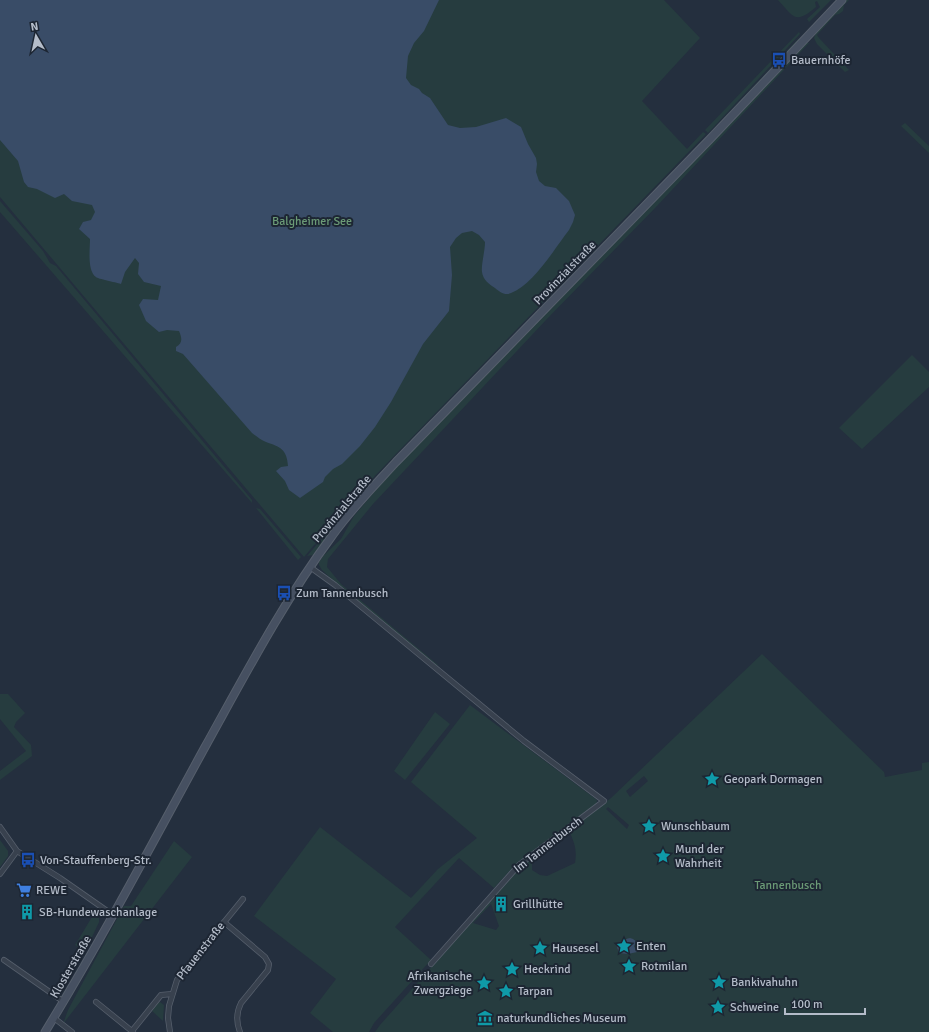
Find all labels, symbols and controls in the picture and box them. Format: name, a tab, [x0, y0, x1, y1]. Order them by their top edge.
north arrow	[16, 16, 56, 56]
text: N	[30, 20, 39, 34]
bus stop icon: Bauernhöfe	[770, 51, 788, 69]
place label: Bauernhöfe	[791, 53, 850, 68]
park label: Balgheimer See	[272, 214, 352, 229]
street label: Provinzialstraße	[531, 238, 599, 308]
street label: Provinzialstraße	[309, 472, 375, 546]
bus stop icon: Zum Tannenbusch	[275, 584, 293, 602]
place label: Zum Tannenbusch	[296, 586, 388, 601]
place icon: Geopark Dormagen	[703, 770, 721, 788]
place label: Geopark Dormagen	[724, 772, 822, 787]
street label: Im Tannenbusch	[511, 814, 585, 876]
place icon: Wunschbaum	[640, 817, 658, 835]
place label: Wunschbaum	[661, 819, 730, 834]
place label: Mund der Wahrheit	[675, 842, 724, 871]
place icon: Mund der Wahrheit	[654, 847, 672, 865]
bus stop icon: Von-Stauffenberg-Str.	[19, 851, 37, 869]
place label: Von-Stauffenberg-Str.	[40, 853, 152, 868]
park label: Tannenbusch	[754, 878, 822, 893]
supermarket icon: REWE	[15, 881, 33, 899]
place label: REWE	[36, 883, 67, 898]
building icon: Grillhütte	[492, 895, 510, 913]
place label: Grillhütte	[513, 897, 563, 912]
building icon: SB-Hundewaschanlage	[18, 903, 36, 921]
place label: SB-Hundewaschanlage	[39, 905, 157, 920]
street label: Pfauenstraße	[174, 919, 228, 983]
street label: Klosterstraße	[47, 933, 95, 1001]
place icon: Enten	[615, 937, 633, 955]
place icon: Hausesel	[531, 939, 549, 957]
place label: Enten	[636, 939, 666, 954]
place label: Hausesel	[552, 941, 599, 956]
place icon: Rotmilan	[620, 957, 638, 975]
place label: Rotmilan	[641, 959, 687, 974]
place icon: Heckrind	[503, 960, 521, 978]
place label: Heckrind	[524, 962, 571, 977]
place label: Afrikanische Zwergziege	[407, 969, 472, 998]
place icon: Bankivahuhn	[710, 973, 728, 991]
place icon: Afrikanische Zwergziege	[475, 974, 493, 992]
place label: Bankivahuhn	[731, 975, 798, 990]
place icon: Tarpan	[497, 982, 515, 1000]
place label: Tarpan	[518, 984, 553, 999]
scale bar	[785, 990, 865, 1016]
text: 100 m	[791, 997, 823, 1012]
place icon: Schweine	[709, 998, 727, 1016]
place label: Schweine	[730, 1000, 779, 1015]
museum icon: naturkundliches Museum	[476, 1009, 494, 1027]
place label: naturkundliches Museum	[497, 1011, 626, 1026]

